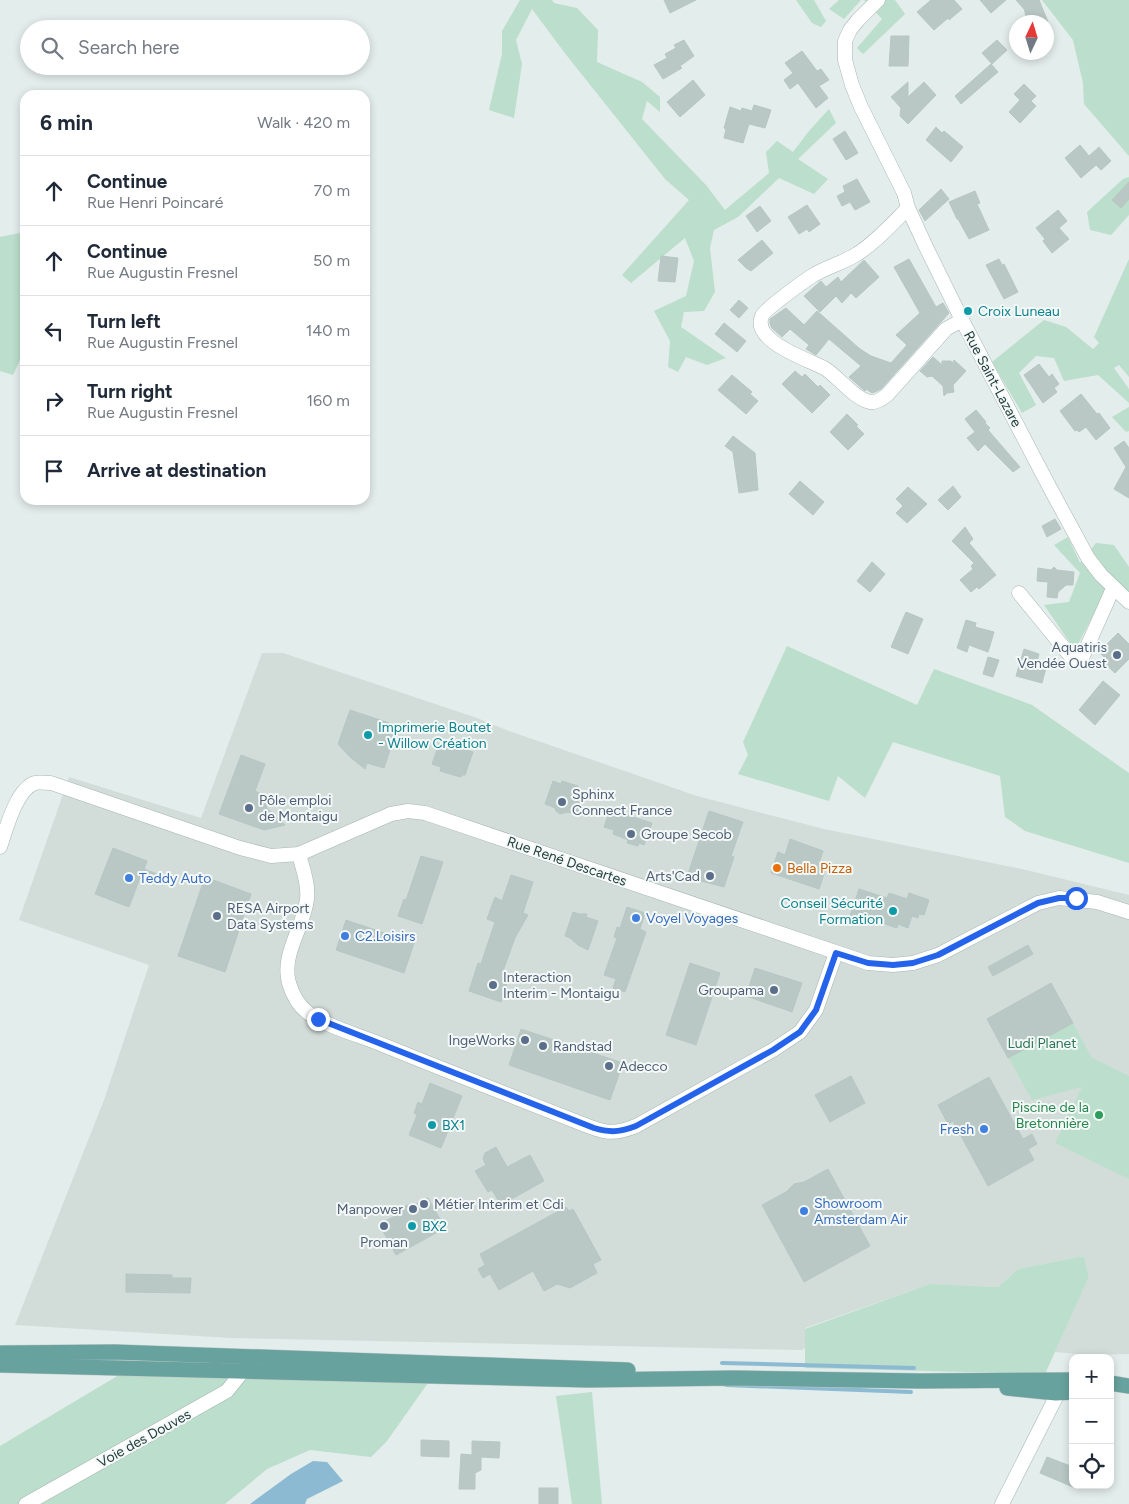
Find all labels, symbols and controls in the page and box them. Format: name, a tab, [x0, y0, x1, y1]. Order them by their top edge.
north arrow	[1009, 15, 1054, 60]
search box	[20, 20, 370, 75]
icon: search	[38, 34, 66, 62]
text: Search here	[78, 36, 180, 59]
text: 6 min	[40, 110, 93, 135]
text: Walk · 420 m	[257, 113, 350, 132]
text: Continue	[87, 170, 167, 193]
icon: ahead	[40, 177, 68, 205]
text: 70 m	[314, 181, 350, 200]
text: Rue Henri Poincaré	[87, 193, 223, 212]
text: Continue	[87, 240, 167, 263]
icon: ahead	[40, 247, 68, 275]
text: 50 m	[313, 251, 350, 270]
text: Rue Augustin Fresnel	[87, 263, 238, 282]
place label: Croix Luneau	[978, 303, 1060, 320]
marker: Croix Luneau	[962, 305, 974, 317]
text: Turn left	[87, 310, 161, 333]
icon: left	[40, 317, 68, 345]
text: 140 m	[306, 321, 350, 340]
street label: Rue Saint-Lazare	[960, 328, 1025, 431]
text: Rue Augustin Fresnel	[87, 333, 238, 352]
text: Turn right	[87, 380, 173, 403]
icon: right	[40, 387, 68, 415]
text: 160 m	[307, 391, 350, 410]
text: Rue Augustin Fresnel	[87, 403, 238, 422]
icon: arrive	[40, 457, 68, 485]
text: Arrive at destination	[87, 459, 266, 482]
place label: Aquatiris Vendée Ouest	[1017, 639, 1107, 672]
marker: Aquatiris Vendée Ouest	[1111, 649, 1123, 661]
place label: Imprimerie Boutet - Willow Création	[378, 719, 491, 752]
marker: Imprimerie Boutet - Willow Création	[362, 729, 374, 741]
place label: Sphinx Connect France	[572, 786, 673, 819]
place label: Pôle emploi de Montaigu	[259, 792, 338, 825]
marker: Sphinx Connect France	[556, 796, 568, 808]
marker: Pôle emploi de Montaigu	[243, 802, 255, 814]
place label: Groupe Secob	[641, 826, 732, 843]
marker: Groupe Secob	[625, 828, 637, 840]
street label: Rue René Descartes	[505, 833, 629, 890]
place label: Bella Pizza	[787, 860, 852, 877]
marker: Bella Pizza	[771, 862, 783, 874]
place label: Arts'Cad	[646, 868, 700, 885]
place label: Teddy Auto	[139, 870, 211, 887]
marker: Arts'Cad	[704, 870, 716, 882]
marker: Teddy Auto	[123, 872, 135, 884]
route start	[1065, 887, 1088, 910]
place label: Conseil Sécurité Formation	[780, 895, 883, 928]
place label: RESA Airport Data Systems	[227, 900, 313, 933]
marker: Conseil Sécurité Formation	[887, 905, 899, 917]
marker: RESA Airport Data Systems	[211, 910, 223, 922]
place label: Voyel Voyages	[646, 910, 738, 927]
marker: Voyel Voyages	[630, 912, 642, 924]
place label: C2.Loisirs	[355, 928, 416, 945]
marker: C2.Loisirs	[339, 930, 351, 942]
place label: Interaction Interim - Montaigu	[503, 969, 620, 1002]
marker: Interaction Interim - Montaigu	[487, 979, 499, 991]
place label: Groupama	[698, 982, 764, 999]
marker: Groupama	[768, 984, 780, 996]
route end	[307, 1008, 330, 1031]
place label: IngeWorks	[448, 1032, 515, 1049]
marker: IngeWorks	[519, 1034, 531, 1046]
park label: Ludi Planet	[1007, 1035, 1077, 1052]
place label: Randstad	[553, 1038, 612, 1055]
marker: Randstad	[537, 1040, 549, 1052]
place label: Adecco	[619, 1058, 668, 1075]
marker: Adecco	[603, 1060, 615, 1072]
place label: Piscine de la Bretonnière	[1012, 1099, 1089, 1132]
marker: Piscine de la Bretonnière	[1093, 1109, 1105, 1121]
place label: BX1	[442, 1117, 465, 1134]
marker: BX1	[426, 1119, 438, 1131]
place label: Fresh	[940, 1121, 974, 1138]
marker: Fresh	[978, 1123, 990, 1135]
place label: Showroom Amsterdam Air	[814, 1195, 908, 1228]
place label: Métier Interim et Cdi	[434, 1196, 564, 1213]
marker: Métier Interim et Cdi	[418, 1198, 430, 1210]
place label: Manpower	[337, 1201, 403, 1218]
marker: Manpower	[407, 1203, 419, 1215]
marker: Showroom Amsterdam Air	[798, 1205, 810, 1217]
place label: BX2	[422, 1218, 447, 1235]
marker: Proman	[378, 1220, 390, 1232]
marker: BX2	[406, 1220, 418, 1232]
place label: Proman	[360, 1234, 408, 1251]
map controls	[1069, 1354, 1114, 1489]
button: +	[1069, 1354, 1114, 1399]
button: −	[1069, 1399, 1114, 1444]
street label: Voie des Douves	[95, 1406, 194, 1471]
button: locate	[1069, 1444, 1114, 1489]

